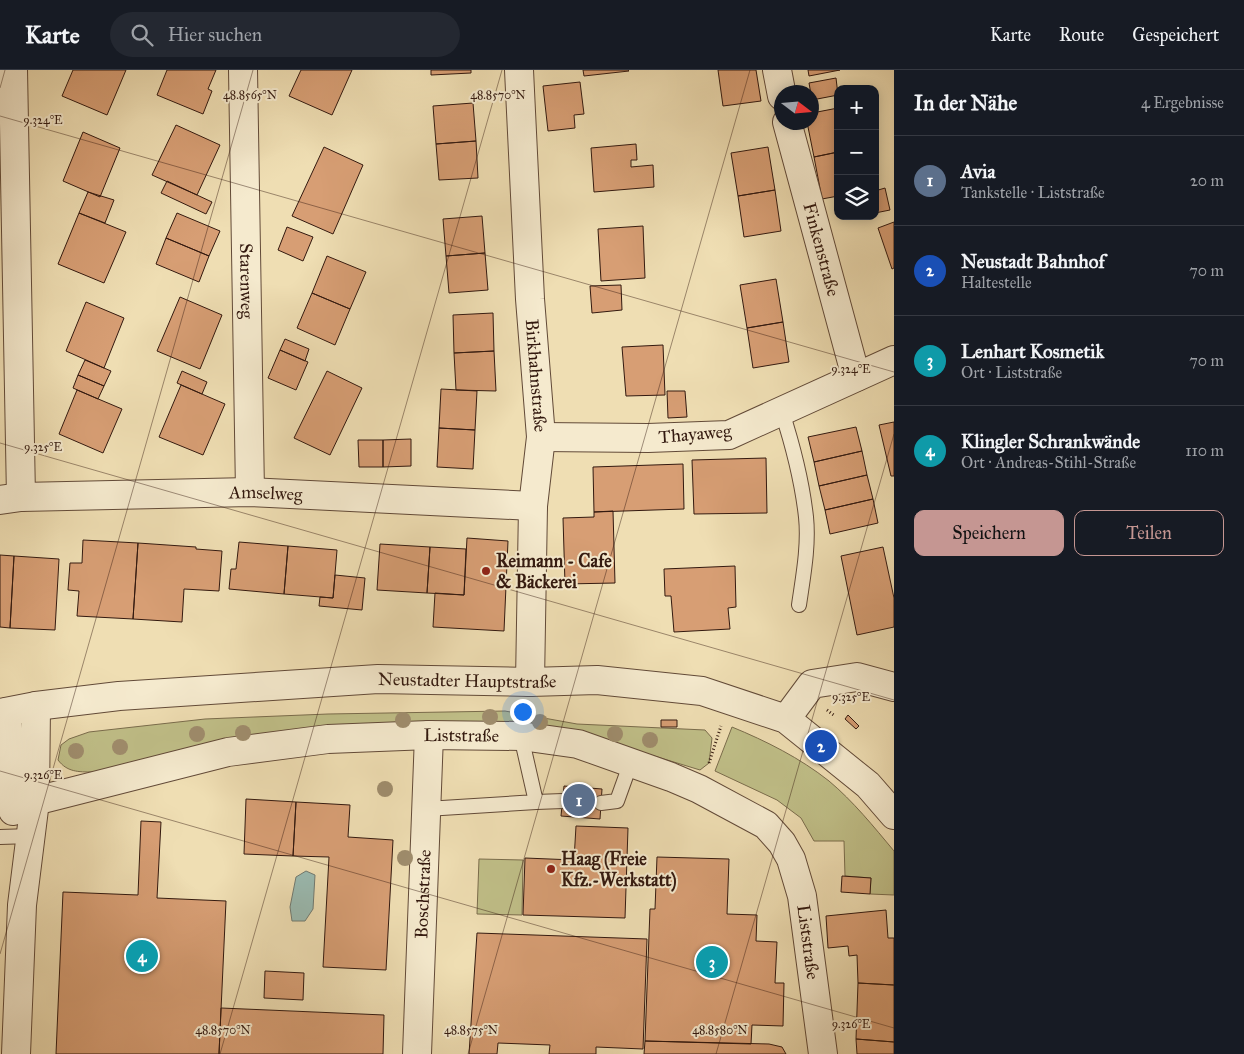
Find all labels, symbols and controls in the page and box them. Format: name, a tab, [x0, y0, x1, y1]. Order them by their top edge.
search box	[110, 12, 460, 57]
text: Karte	[25, 20, 80, 50]
icon: search	[128, 21, 156, 49]
text: Hier suchen	[168, 23, 262, 46]
text: Karte	[990, 24, 1031, 46]
text: Route	[1059, 24, 1104, 46]
text: Gespeichert	[1132, 24, 1219, 46]
north arrow	[774, 85, 819, 130]
map controls	[834, 85, 879, 220]
button: +	[834, 85, 879, 130]
text: 48.8565°N	[223, 88, 277, 102]
text: 48.8570°N	[470, 88, 526, 102]
text: In der Nähe	[914, 90, 1017, 116]
text: 4 Ergebnisse	[1141, 93, 1224, 112]
text: 9.324°E	[23, 113, 63, 127]
button: −	[834, 130, 879, 175]
text: Avia	[961, 160, 995, 183]
text: 1	[927, 171, 933, 190]
text: 20 m	[1190, 171, 1224, 190]
button: layers	[834, 175, 879, 220]
text: Tankstelle · Liststraße	[961, 183, 1105, 202]
street label: Finkenstraße	[798, 200, 845, 299]
street label: Starenweg	[235, 243, 258, 320]
text: Neustadt Bahnhof	[961, 250, 1105, 273]
text: 2	[926, 261, 934, 280]
text: 70 m	[1189, 261, 1224, 280]
text: Haltestelle	[961, 273, 1032, 292]
street label: Birkhahnstraße	[521, 318, 552, 433]
text: Lenhart Kosmetik	[961, 340, 1104, 363]
text: 3	[927, 351, 933, 370]
text: 70 m	[1189, 351, 1224, 370]
text: 9.324°E	[831, 362, 871, 376]
text: Ort · Liststraße	[961, 363, 1062, 382]
street label: Thayaweg	[658, 420, 733, 449]
text: Klingler Schrankwände	[961, 430, 1140, 453]
text: 9.325°E	[24, 440, 62, 454]
text: 4	[926, 441, 934, 460]
text: 110 m	[1185, 441, 1224, 460]
text: Ort · Andreas-Stihl-Straße	[961, 453, 1136, 472]
street label: Amselweg	[228, 481, 304, 507]
button: Speichern	[914, 510, 1064, 556]
button: Teilen	[1074, 510, 1224, 556]
place label: Reimann - Cafe & Bäckerei	[496, 550, 612, 593]
marker: Reimann - Cafe & Bäckerei	[480, 565, 492, 577]
street label: Neustadter Hauptstraße	[378, 668, 557, 693]
text: 9.325°E	[832, 690, 870, 704]
your location	[510, 699, 536, 725]
street label: Liststraße	[424, 724, 499, 747]
pin: 2	[805, 727, 837, 765]
text: 9.326°E	[24, 768, 63, 782]
pin: 1	[563, 781, 595, 819]
place label: Haag (Freie Kfz.-Werkstatt)	[561, 848, 677, 892]
street label: Boschstraße	[410, 849, 436, 939]
marker: Haag (Freie Kfz.-Werkstatt)	[545, 863, 557, 875]
street label: Liststraße	[792, 903, 824, 981]
pin: 4	[126, 937, 158, 975]
pin: 3	[696, 943, 728, 981]
text: 9.326°E	[832, 1017, 871, 1031]
text: 48.8570°N	[195, 1023, 251, 1037]
text: 48.8575°N	[444, 1023, 498, 1037]
text: 48.8580°N	[692, 1023, 748, 1037]

